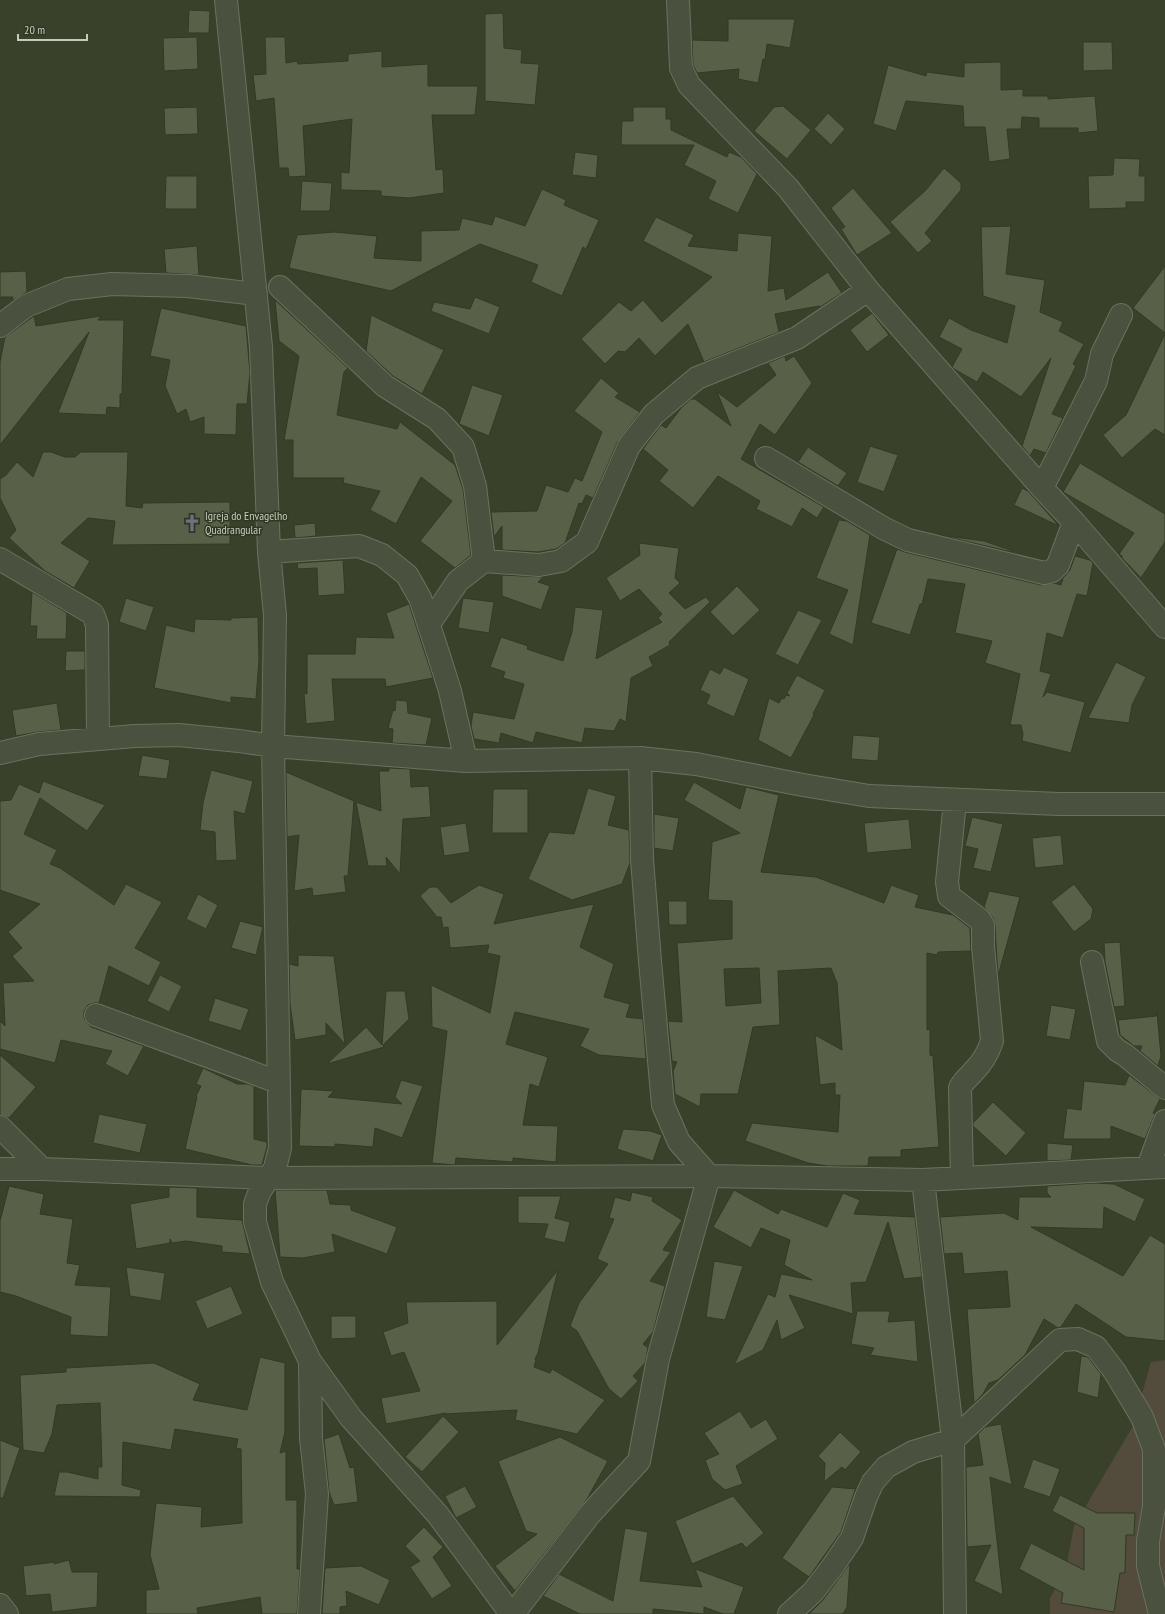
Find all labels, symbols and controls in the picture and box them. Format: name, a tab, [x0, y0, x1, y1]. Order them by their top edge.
scale bar	[18, 16, 87, 42]
text: 20 m	[24, 22, 45, 37]
place label: Igreja do Envagelho Quadrangular	[205, 508, 287, 537]
church icon: Igreja do Envagelho Quadrangular	[182, 513, 202, 533]

